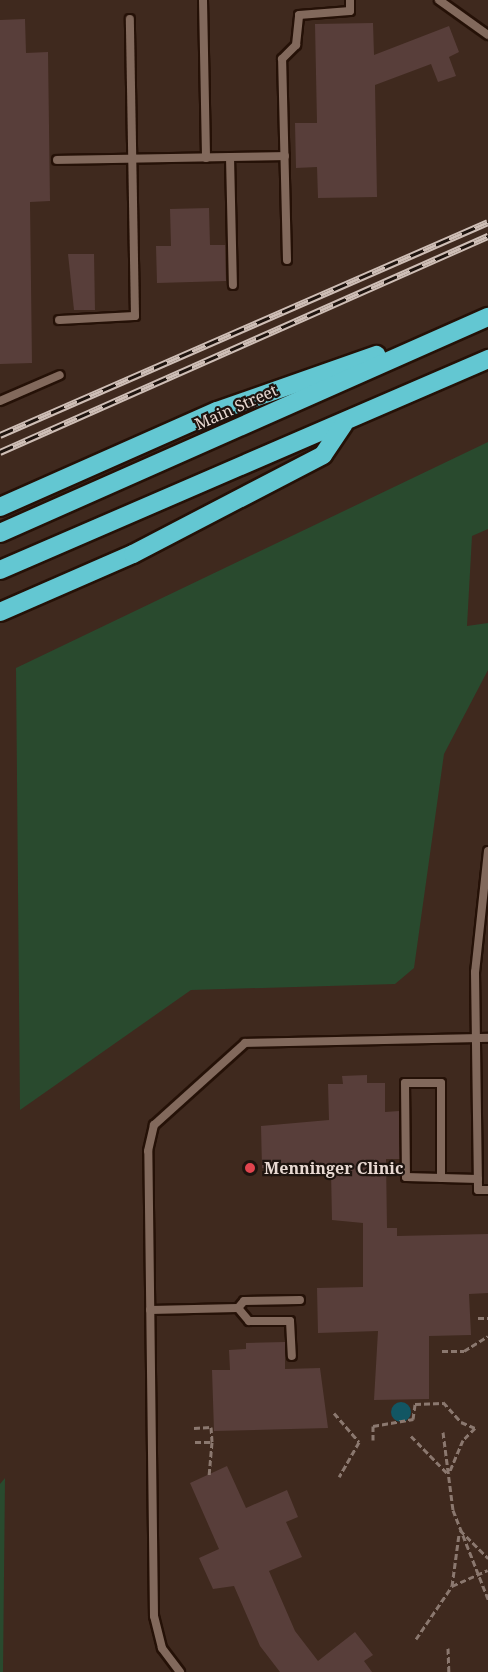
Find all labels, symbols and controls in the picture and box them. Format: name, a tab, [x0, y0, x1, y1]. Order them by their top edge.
street label: Main Street	[192, 380, 280, 434]
place label: Menninger Clinic	[264, 1158, 403, 1178]
marker: Menninger Clinic	[241, 1159, 259, 1177]

